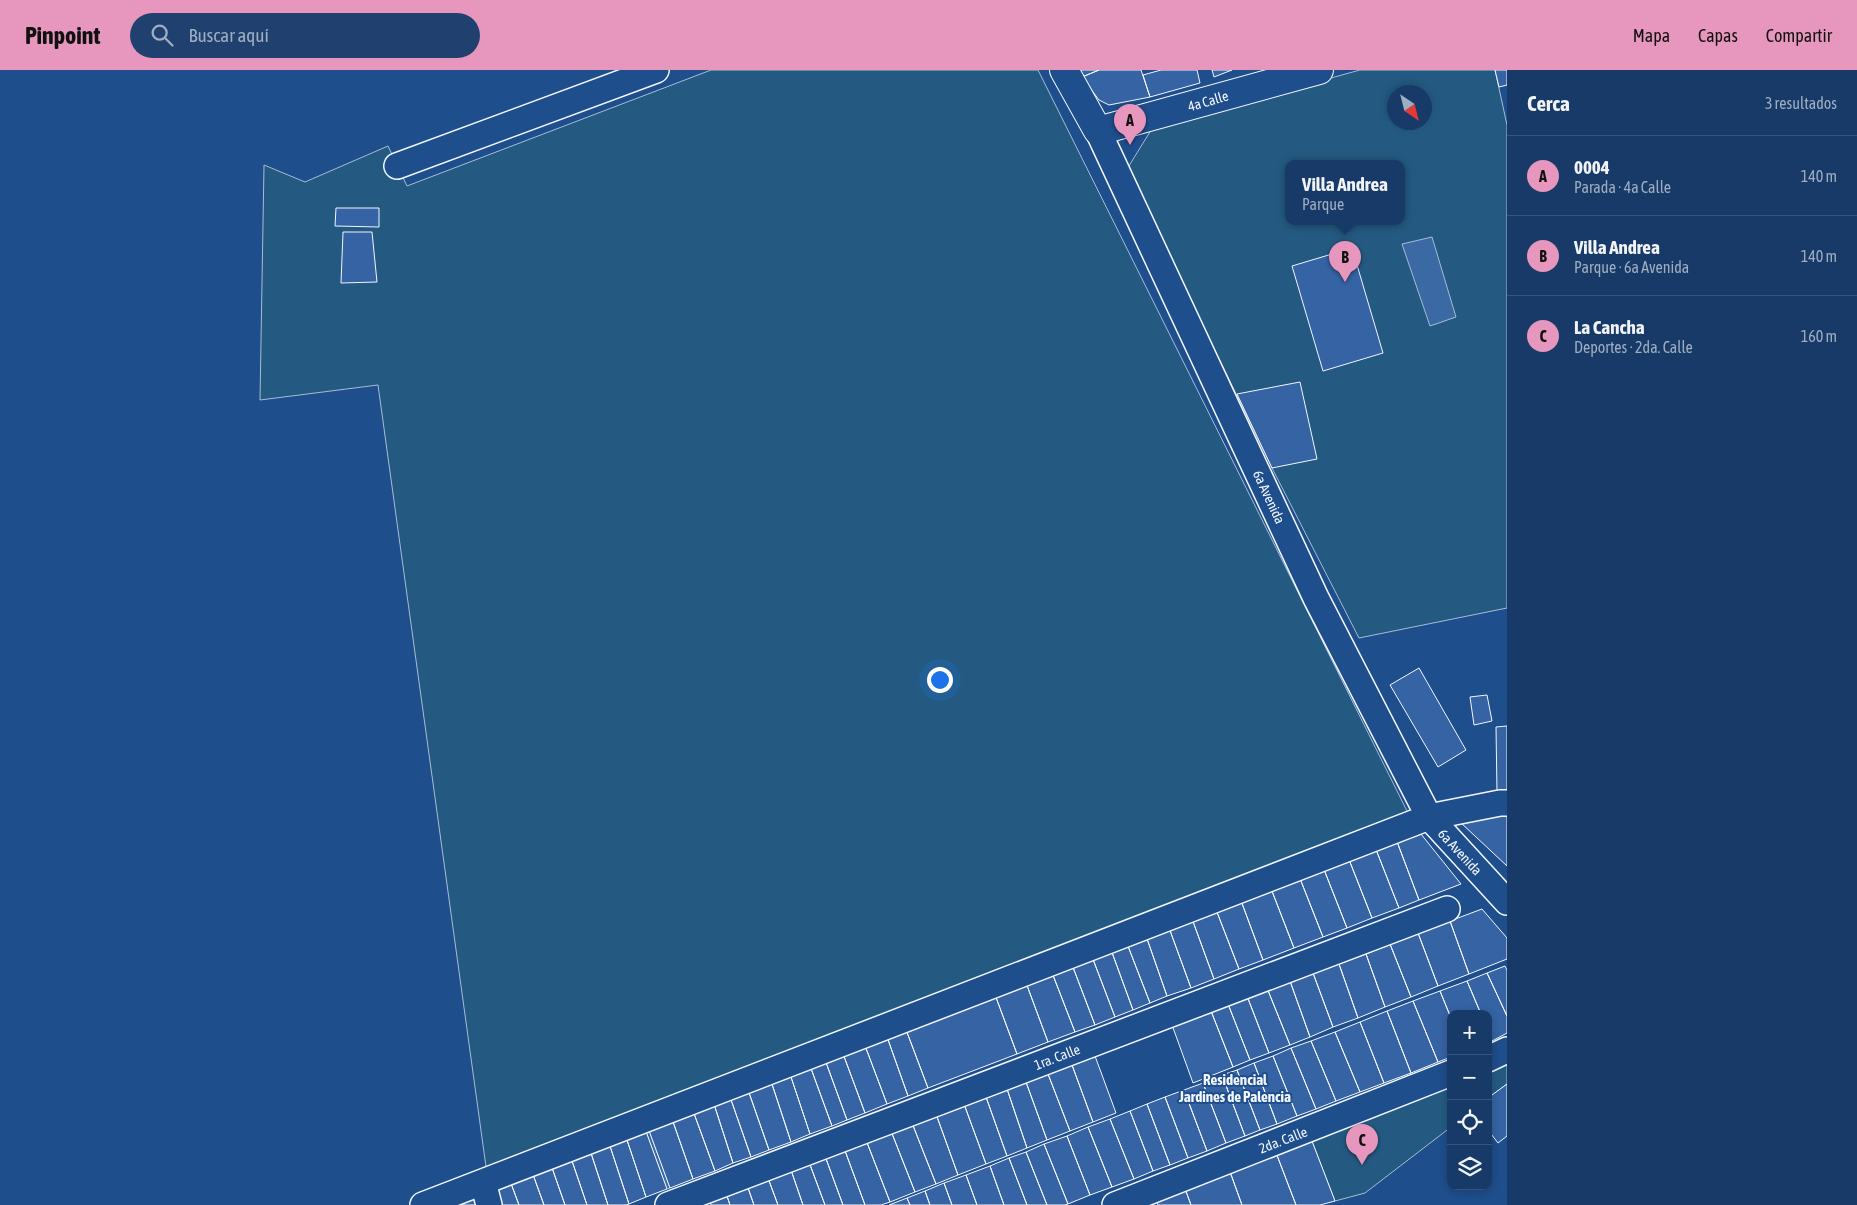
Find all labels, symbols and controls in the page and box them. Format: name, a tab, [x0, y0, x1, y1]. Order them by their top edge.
search box	[130, 13, 480, 58]
icon: search	[148, 21, 176, 49]
text: Pinpoint	[25, 22, 100, 49]
text: Buscar aquí	[188, 24, 269, 46]
text: Mapa	[1633, 25, 1670, 46]
text: Capas	[1698, 25, 1738, 46]
text: Compartir	[1766, 25, 1832, 46]
north arrow	[1387, 85, 1432, 130]
street label: 4a Calle	[1186, 88, 1230, 114]
text: Cerca	[1527, 91, 1570, 115]
text: 3 resultados	[1765, 94, 1837, 112]
pin: A	[1114, 104, 1146, 145]
text: 0004	[1574, 156, 1610, 178]
popup	[1285, 160, 1405, 225]
text: A	[1539, 167, 1547, 185]
text: 140 m	[1801, 167, 1837, 185]
text: Villa Andrea	[1302, 173, 1388, 195]
text: Parada · 4a Calle	[1574, 178, 1671, 196]
text: Parque	[1302, 195, 1344, 213]
text: Villa Andrea	[1574, 236, 1660, 258]
pin: B	[1329, 241, 1361, 282]
text: B	[1539, 247, 1547, 265]
text: 140 m	[1801, 247, 1837, 265]
text: Parque · 6a Avenida	[1574, 258, 1689, 276]
text: La Cancha	[1574, 316, 1644, 338]
text: C	[1539, 327, 1547, 345]
text: 160 m	[1801, 327, 1837, 345]
text: Deportes · 2da. Calle	[1574, 338, 1693, 356]
street label: 6a Avenida	[1250, 468, 1288, 526]
your location	[927, 667, 953, 693]
street label: 6a Avenida	[1435, 826, 1485, 878]
map controls	[1447, 1010, 1492, 1190]
button: +	[1447, 1010, 1492, 1055]
street label: 1ra. Calle	[1032, 1041, 1082, 1073]
button: −	[1447, 1055, 1492, 1100]
district label: Residencial Jardines de Palencia	[1178, 1071, 1291, 1105]
button: locate	[1447, 1100, 1492, 1145]
street label: 2da. Calle	[1257, 1123, 1309, 1157]
pin: C	[1346, 1124, 1378, 1165]
button: layers	[1447, 1145, 1492, 1190]

